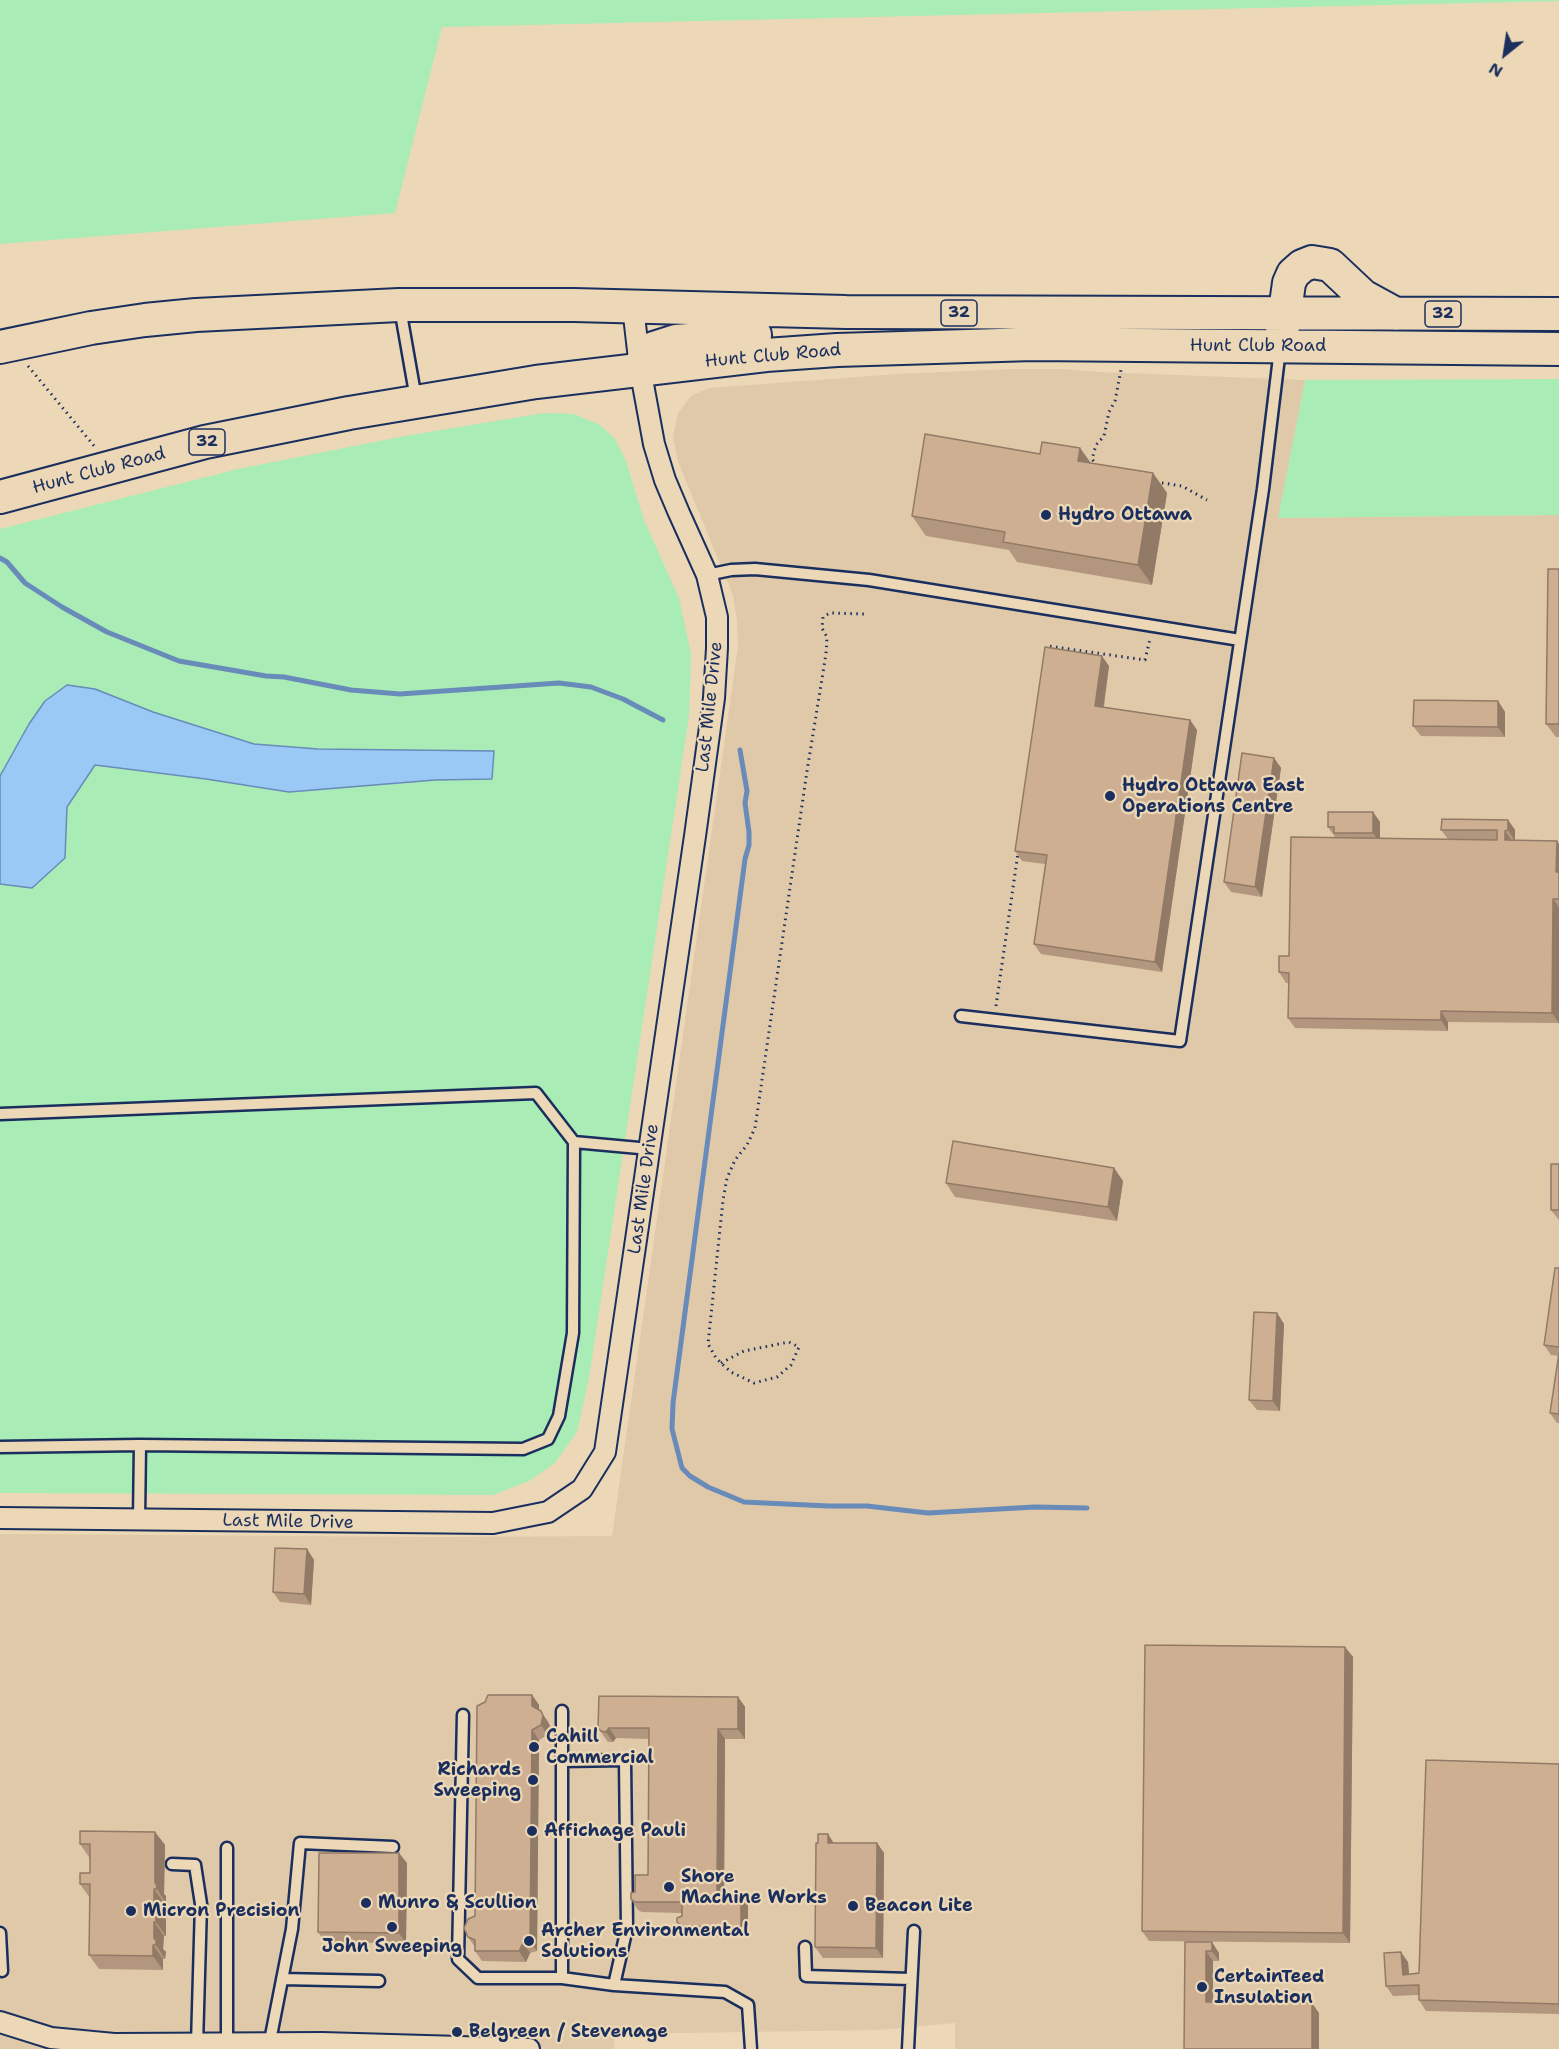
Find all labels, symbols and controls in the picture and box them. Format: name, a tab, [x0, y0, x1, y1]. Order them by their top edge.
north arrow	[1475, 24, 1535, 84]
text: N	[1485, 58, 1506, 82]
road number: 32	[941, 300, 977, 326]
road number: 32	[1425, 301, 1461, 327]
street label: Hunt Club Road	[1190, 335, 1326, 357]
street label: Hunt Club Road	[704, 339, 842, 373]
road number: 32	[189, 429, 225, 455]
street label: Hunt Club Road	[30, 443, 168, 499]
place label: Hydro Ottawa	[1058, 504, 1192, 526]
marker: Hydro Ottawa	[1039, 508, 1053, 522]
street label: Last Mile Drive	[692, 641, 728, 773]
place label: Hydro Ottawa East Operations Centre	[1122, 775, 1304, 818]
marker: Hydro Ottawa East Operations Centre	[1103, 789, 1117, 803]
street label: Last Mile Drive	[624, 1122, 664, 1256]
street label: Last Mile Drive	[222, 1510, 354, 1534]
place label: Cahill Commercial	[546, 1726, 654, 1768]
marker: Cahill Commercial	[527, 1740, 541, 1754]
place label: Richards Sweeping	[434, 1759, 521, 1802]
marker: Richards Sweeping	[526, 1773, 540, 1787]
place label: Affichage Pauli	[544, 1820, 686, 1842]
marker: Affichage Pauli	[525, 1824, 539, 1838]
place label: Shore Machine Works	[681, 1866, 827, 1908]
marker: Shore Machine Works	[662, 1880, 676, 1894]
place label: Munro & Scullion	[378, 1892, 537, 1914]
place label: Beacon Lite	[865, 1895, 973, 1917]
marker: Munro & Scullion	[359, 1896, 373, 1910]
marker: Beacon Lite	[846, 1899, 860, 1913]
place label: Micron Precision	[143, 1900, 300, 1922]
marker: Micron Precision	[124, 1904, 138, 1918]
marker: John Sweeping	[385, 1920, 399, 1934]
place label: Archer Environmental Solutions	[541, 1920, 749, 1962]
marker: Archer Environmental Solutions	[522, 1934, 536, 1948]
place label: John Sweeping	[322, 1936, 462, 1958]
place label: CertainTeed Insulation	[1214, 1966, 1324, 2008]
marker: CertainTeed Insulation	[1195, 1980, 1209, 1994]
place label: Belgreen / Stevenage	[469, 2021, 668, 2043]
marker: Belgreen / Stevenage	[450, 2025, 464, 2039]

